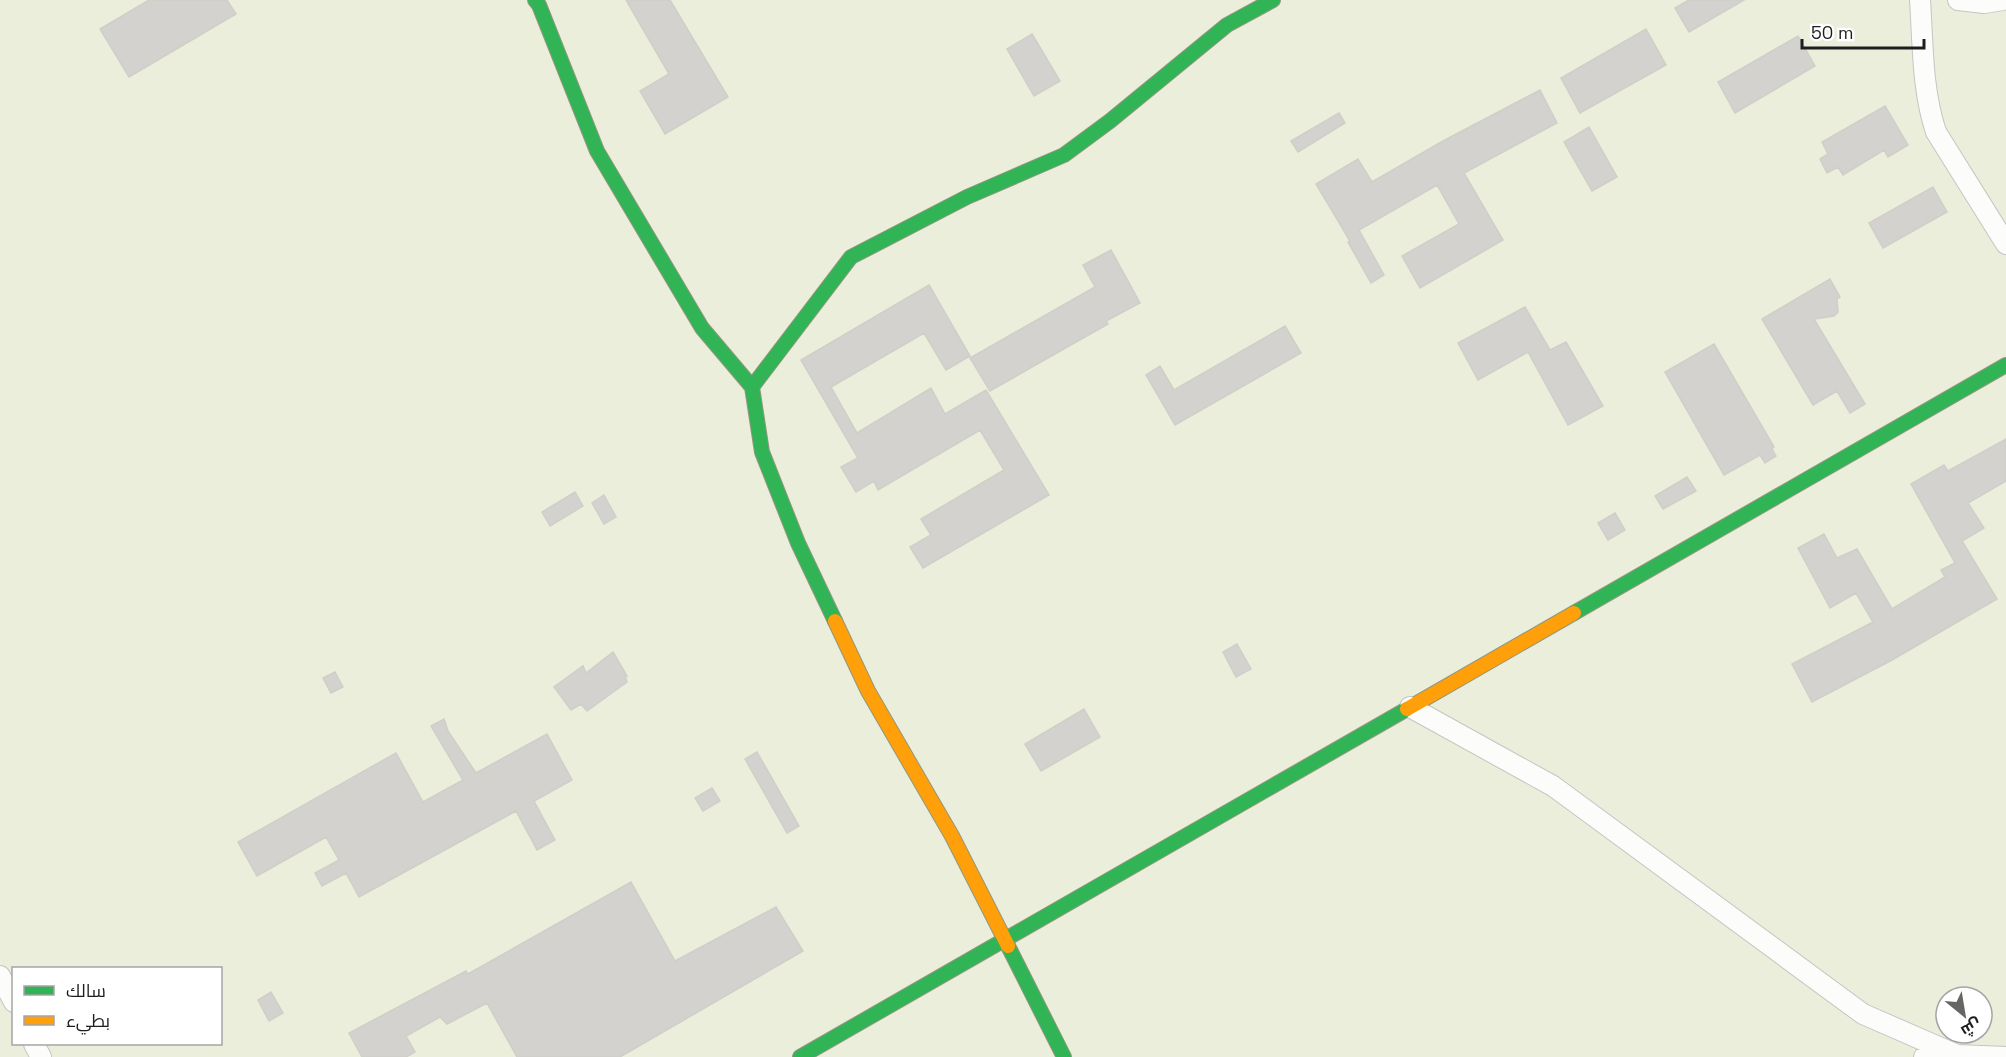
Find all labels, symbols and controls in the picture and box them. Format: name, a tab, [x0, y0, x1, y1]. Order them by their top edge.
scale bar	[1802, 12, 1924, 50]
text: 50 m	[1811, 21, 1853, 44]
legend	[12, 967, 222, 1045]
text: سالك	[66, 979, 106, 1002]
north arrow	[1934, 985, 1994, 1045]
text: بطيء	[66, 1009, 110, 1035]
text: ش	[1957, 1013, 1985, 1042]

